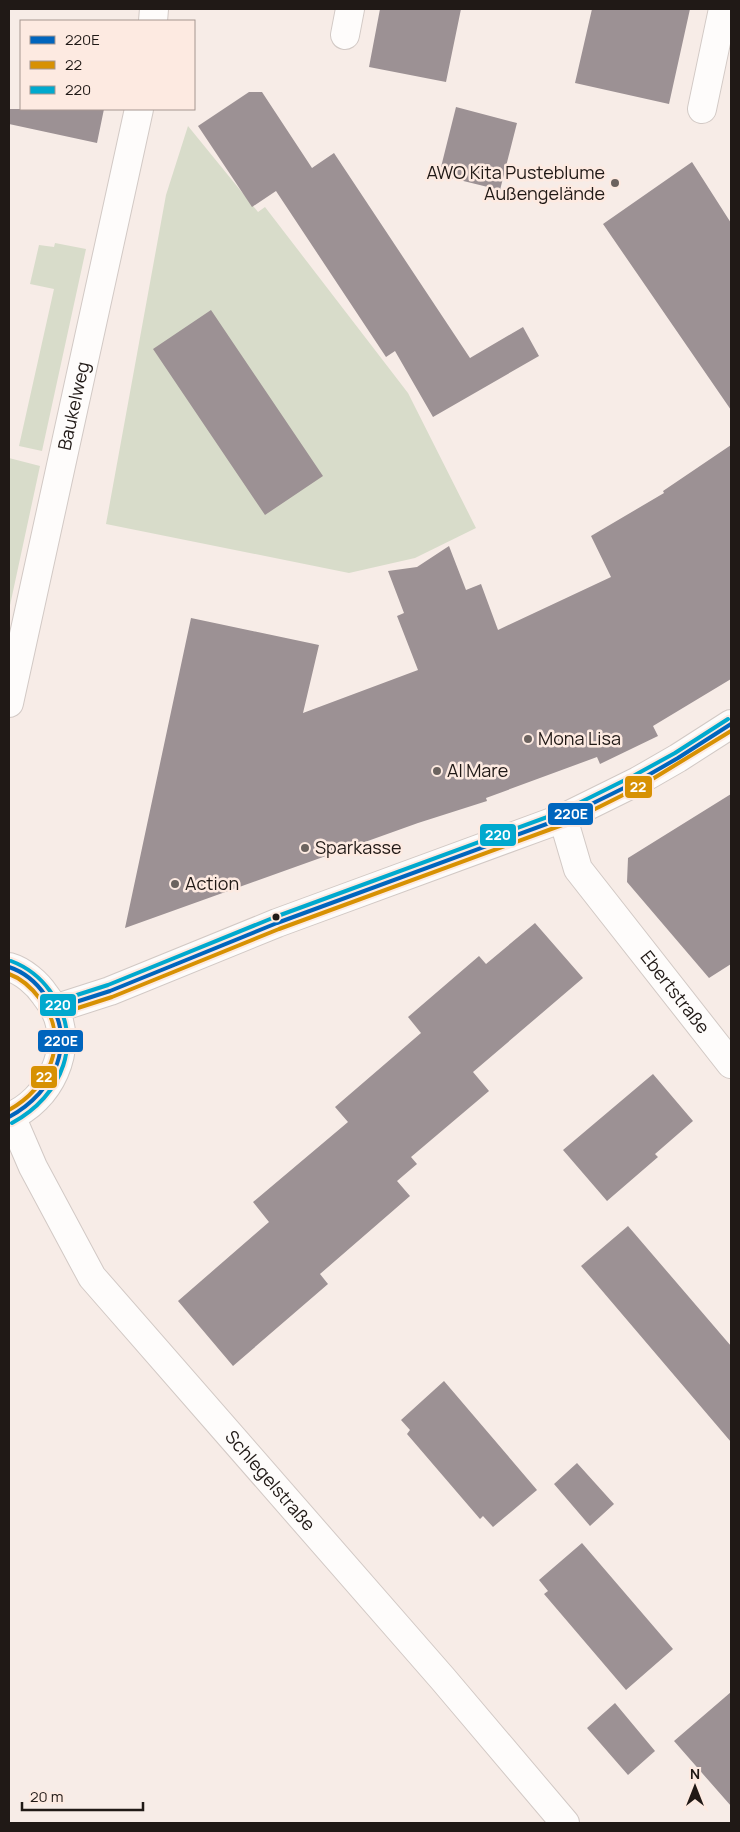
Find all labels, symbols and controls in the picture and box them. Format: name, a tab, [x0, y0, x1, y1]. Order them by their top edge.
legend	[20, 20, 195, 110]
text: 220E	[65, 29, 100, 50]
text: 22	[65, 54, 82, 75]
text: 220	[65, 79, 91, 100]
place label: AWO Kita Pusteblume Außengelände	[426, 160, 605, 205]
marker: AWO Kita Pusteblume Außengelände	[609, 177, 621, 189]
street label: Baukelweg	[52, 359, 94, 452]
place label: Mona Lisa	[538, 726, 621, 750]
marker: Mona Lisa	[522, 733, 534, 745]
place label: Al Mare	[447, 758, 508, 782]
marker: Al Mare	[431, 765, 443, 777]
line badge: 22	[624, 775, 653, 799]
text: 22	[630, 777, 646, 796]
line badge: 220E	[547, 802, 594, 826]
text: 220E	[554, 804, 588, 823]
line badge: 220	[479, 823, 517, 847]
text: 220	[485, 825, 511, 844]
place label: Sparkasse	[315, 835, 402, 859]
marker: Sparkasse	[299, 842, 311, 854]
place label: Action	[185, 871, 239, 895]
marker: Action	[169, 878, 181, 890]
unlabelled marker	[271, 912, 281, 922]
street label: Ebertstraße	[636, 945, 716, 1038]
line badge: 220	[39, 993, 77, 1017]
text: 220	[45, 995, 71, 1014]
line badge: 220E	[37, 1029, 84, 1053]
text: 220E	[44, 1031, 78, 1050]
line badge: 22	[30, 1065, 58, 1089]
text: 22	[36, 1067, 52, 1086]
street label: Schlegelstraße	[220, 1425, 321, 1536]
north arrow	[670, 1762, 720, 1812]
text: N	[690, 1764, 700, 1783]
scale bar	[22, 1780, 144, 1812]
text: 20 m	[30, 1786, 63, 1807]

